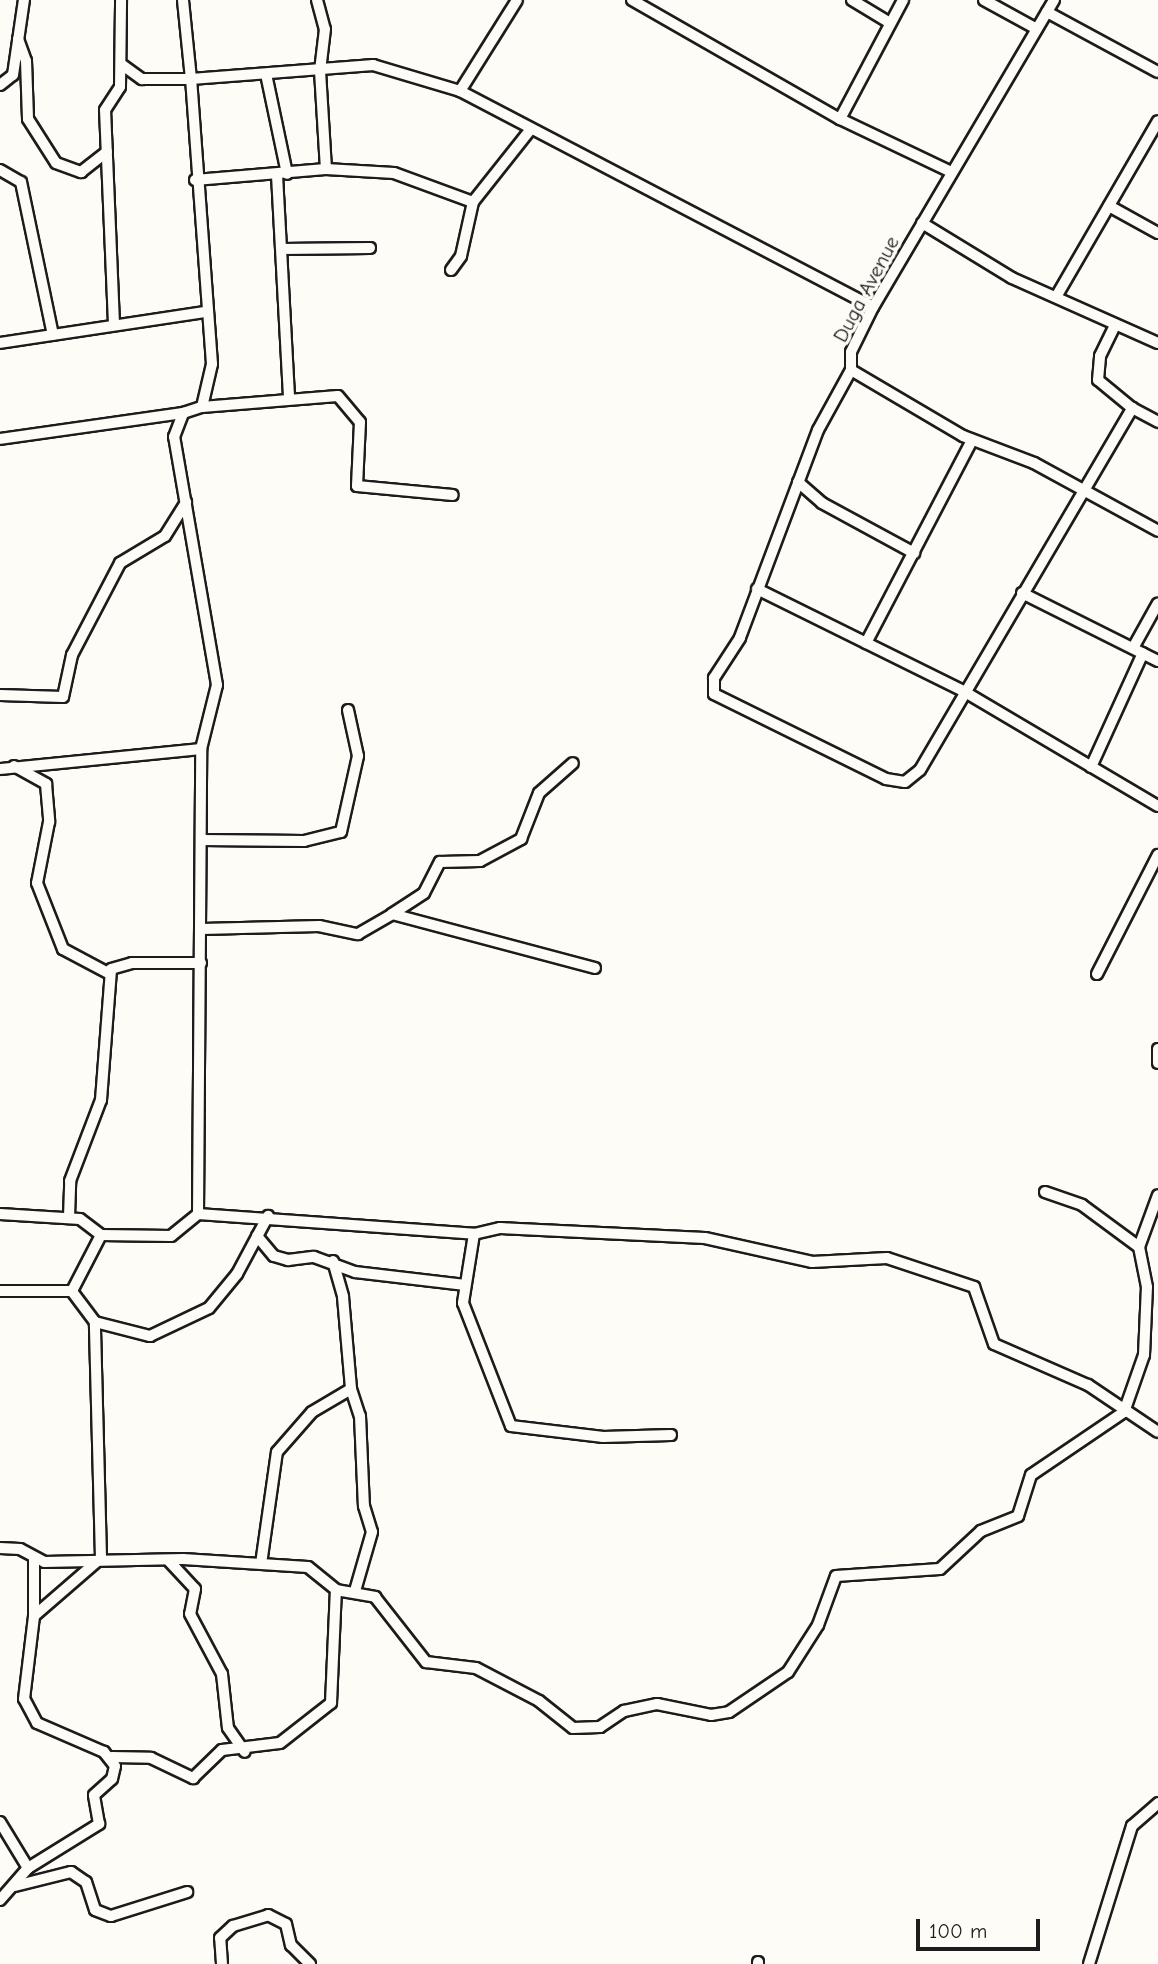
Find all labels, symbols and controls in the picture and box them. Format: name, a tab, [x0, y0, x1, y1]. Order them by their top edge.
street label: Duga Avenue	[827, 231, 905, 347]
scale bar	[920, 1904, 1044, 1948]
text: 100 m	[929, 1919, 987, 1943]

